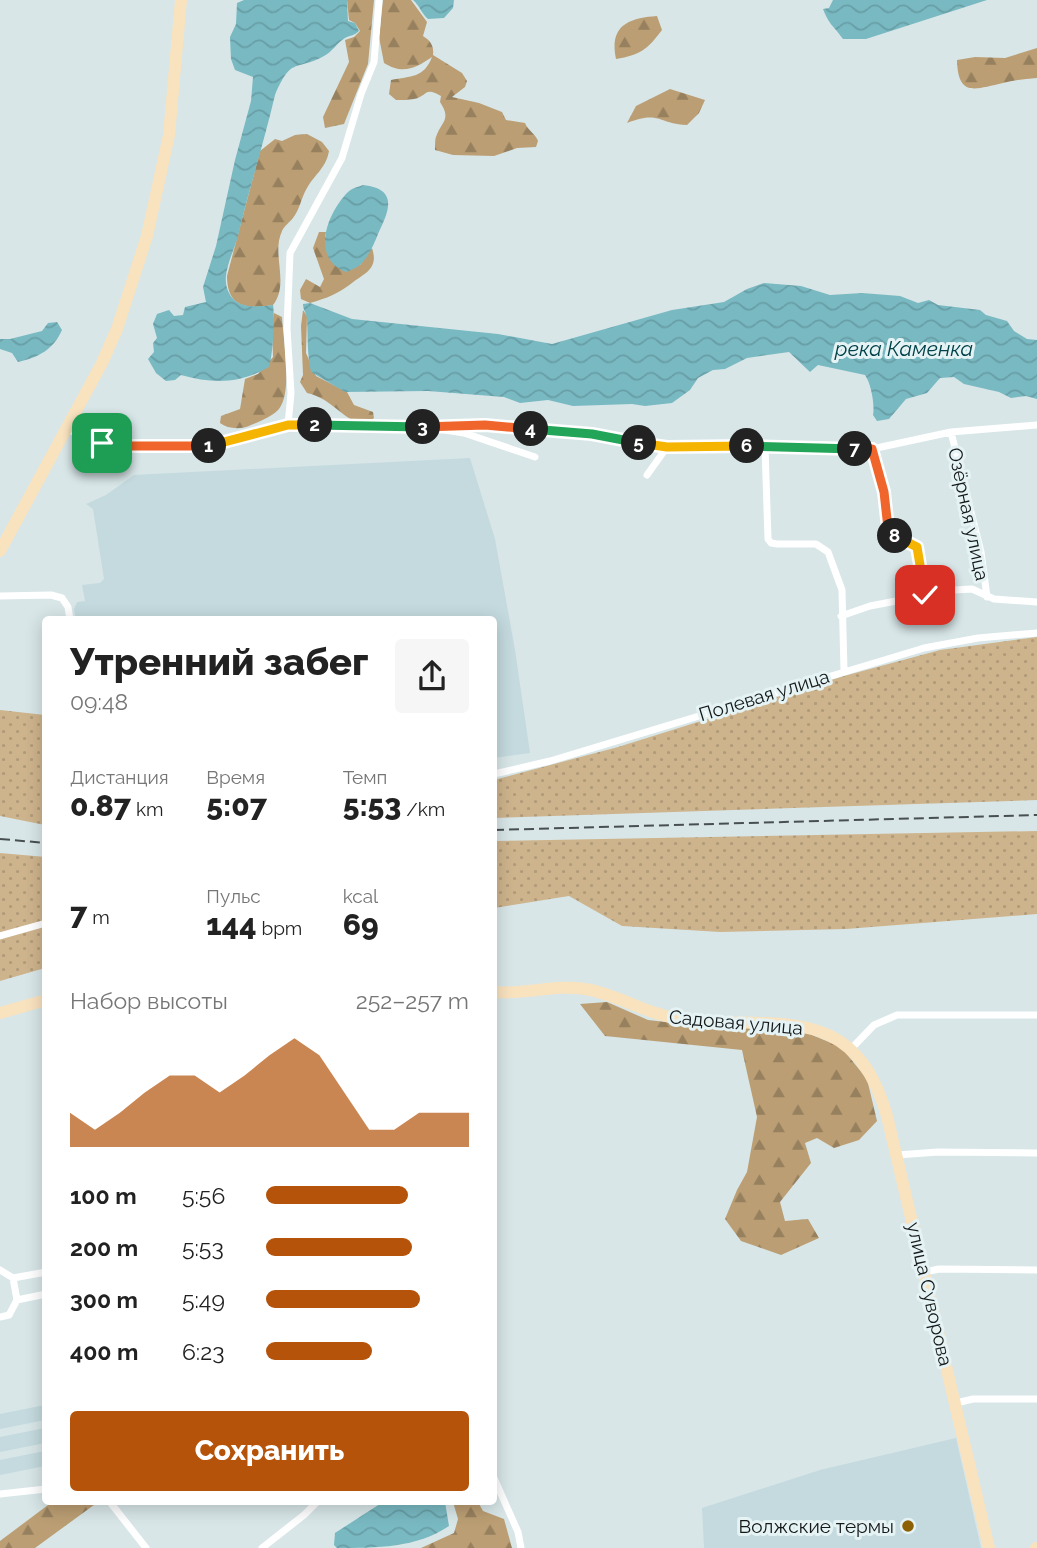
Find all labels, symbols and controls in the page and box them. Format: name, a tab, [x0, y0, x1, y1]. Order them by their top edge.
water label: река Каменка	[834, 336, 973, 361]
pin: 2	[298, 408, 332, 442]
pin: 3	[406, 410, 440, 444]
pin: 4	[514, 412, 548, 446]
pin	[72, 413, 132, 473]
text: 2	[309, 413, 320, 435]
text: 3	[417, 415, 428, 437]
text: 4	[525, 417, 536, 439]
icon: arrive	[83, 424, 121, 462]
pin: 5	[622, 426, 656, 460]
pin: 1	[192, 428, 227, 464]
pin: 6	[730, 428, 764, 464]
text: 5	[633, 431, 644, 453]
pin: 7	[838, 432, 872, 466]
text: 1	[204, 434, 213, 456]
text: 6	[741, 434, 752, 456]
text: 7	[849, 437, 860, 459]
street label: Озёрная улица	[944, 446, 994, 582]
pin: 8	[878, 518, 912, 554]
text: 8	[889, 524, 900, 546]
pin	[895, 565, 955, 625]
icon: check	[906, 576, 944, 614]
text: Утренний забег	[70, 639, 368, 684]
button: share	[395, 639, 469, 713]
street label: Полевая улица	[696, 665, 832, 725]
text: 09:48	[70, 688, 128, 715]
text: Дистанция	[70, 766, 169, 788]
text: Время	[206, 766, 265, 788]
text: Темп	[343, 766, 387, 788]
text: 0.87	[70, 788, 131, 823]
text: 5:07	[206, 788, 267, 823]
text: 5:53	[343, 788, 401, 823]
text: km	[131, 798, 163, 820]
text: /km	[401, 798, 445, 820]
text: Пульс	[206, 885, 261, 907]
text: kcal	[343, 885, 378, 907]
text: 7	[70, 896, 87, 931]
text: m	[87, 906, 110, 928]
text: 144	[206, 907, 257, 942]
text: 69	[343, 907, 379, 942]
text: bpm	[257, 917, 302, 939]
text: Набор высоты	[70, 987, 228, 1014]
text: 252–257 m	[356, 987, 469, 1014]
street label: Садовая улица	[668, 1005, 804, 1039]
text: 100 m	[70, 1182, 137, 1209]
text: 5:56	[182, 1182, 225, 1209]
street label: улица Суворова	[903, 1220, 957, 1368]
text: 200 m	[70, 1234, 138, 1261]
text: 5:53	[182, 1234, 224, 1261]
text: 300 m	[70, 1286, 138, 1313]
text: 5:49	[182, 1286, 225, 1313]
text: 400 m	[70, 1338, 138, 1365]
text: 6:23	[182, 1338, 224, 1365]
button: Сохранить	[70, 1411, 469, 1491]
place label: Волжские термы	[739, 1515, 894, 1537]
marker: Волжские термы	[900, 1518, 916, 1534]

